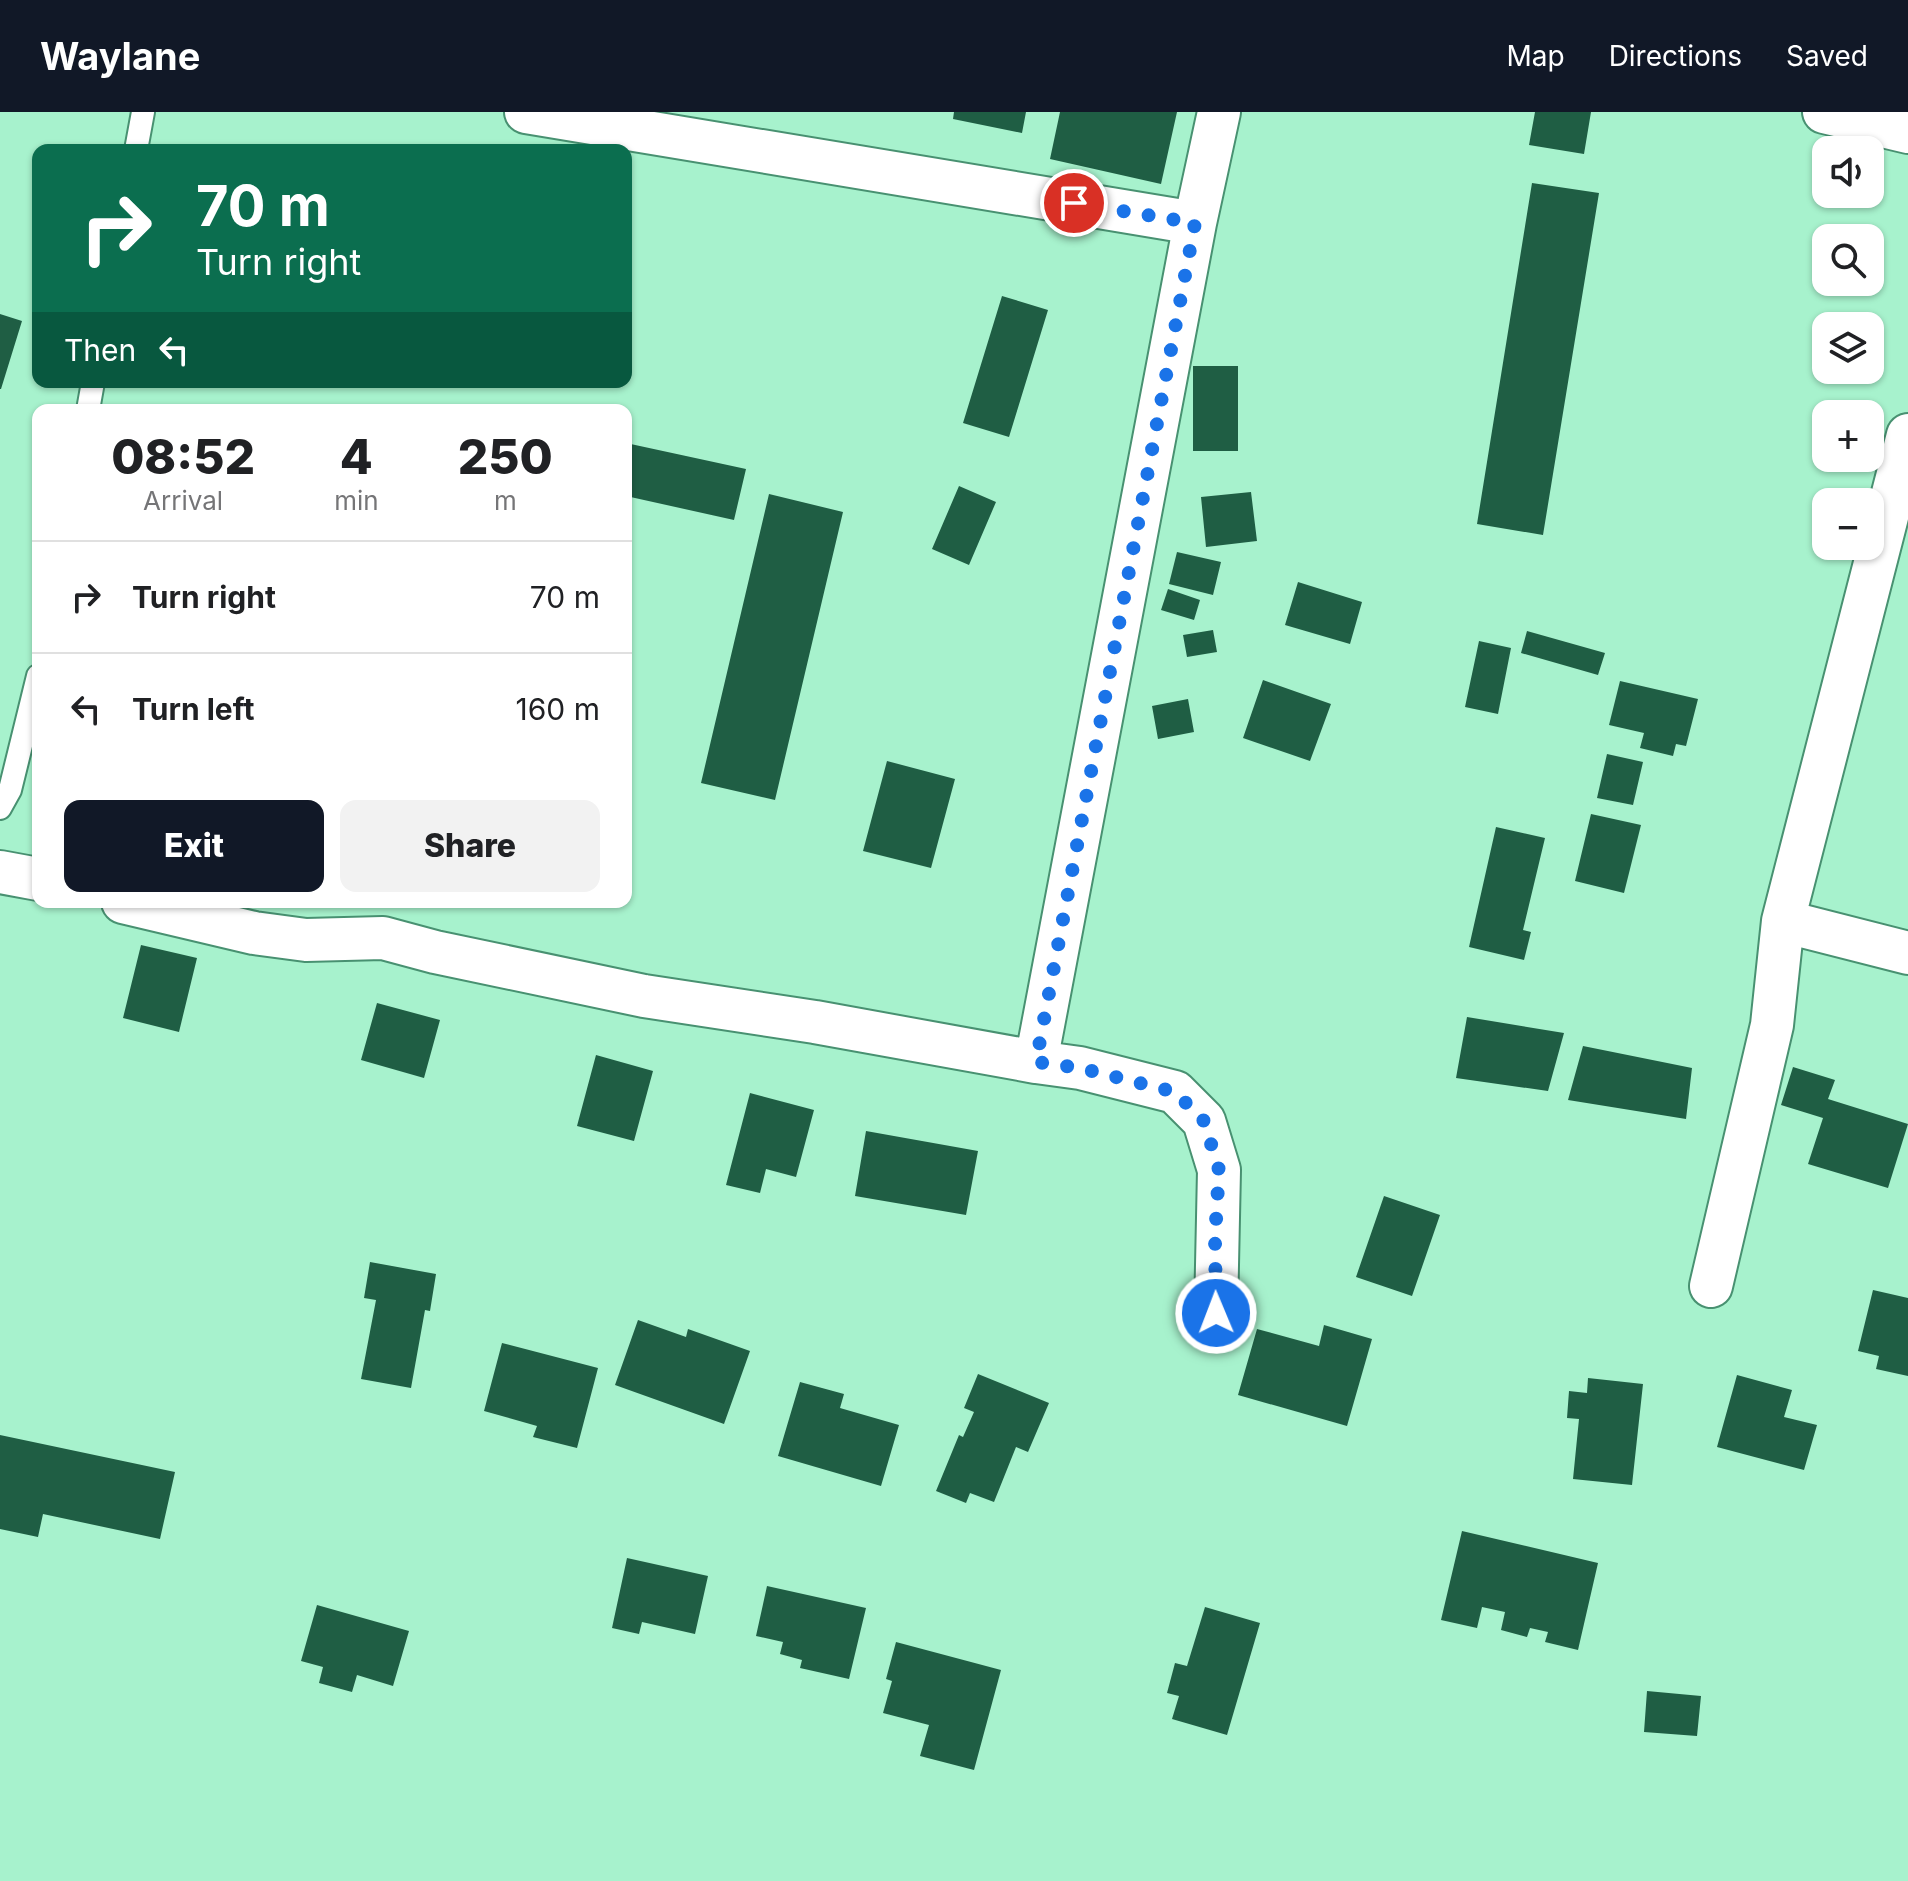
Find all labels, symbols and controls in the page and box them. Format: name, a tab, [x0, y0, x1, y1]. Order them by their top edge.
text: Waylane	[40, 33, 200, 79]
text: Map	[1506, 39, 1565, 73]
text: Directions	[1609, 39, 1742, 73]
text: Saved	[1786, 39, 1868, 73]
map controls	[1812, 136, 1884, 560]
button: sound	[1812, 136, 1884, 208]
pin	[1040, 169, 1108, 237]
text: 70 m	[196, 172, 330, 240]
icon: right	[64, 176, 168, 280]
icon: arrive	[1052, 181, 1096, 225]
button: search	[1812, 224, 1884, 296]
text: Turn right	[196, 240, 361, 284]
button: layers	[1812, 312, 1884, 384]
icon: left	[152, 328, 196, 372]
text: Then	[64, 332, 136, 368]
button: +	[1812, 400, 1884, 472]
text: 08:52	[111, 427, 255, 486]
text: 4	[340, 427, 373, 486]
text: 250	[458, 427, 553, 486]
text: Arrival	[143, 485, 223, 516]
text: min	[334, 485, 379, 516]
text: m	[494, 485, 517, 516]
button: −	[1812, 488, 1884, 560]
icon: right	[64, 575, 108, 619]
text: Turn right	[132, 579, 276, 615]
text: 70 m	[530, 579, 600, 615]
icon: left	[64, 687, 108, 731]
text: Turn left	[132, 691, 254, 727]
text: 160 m	[516, 691, 600, 727]
button: Exit	[64, 800, 324, 892]
button: Share	[340, 800, 600, 892]
position arrow	[1174, 1271, 1258, 1355]

